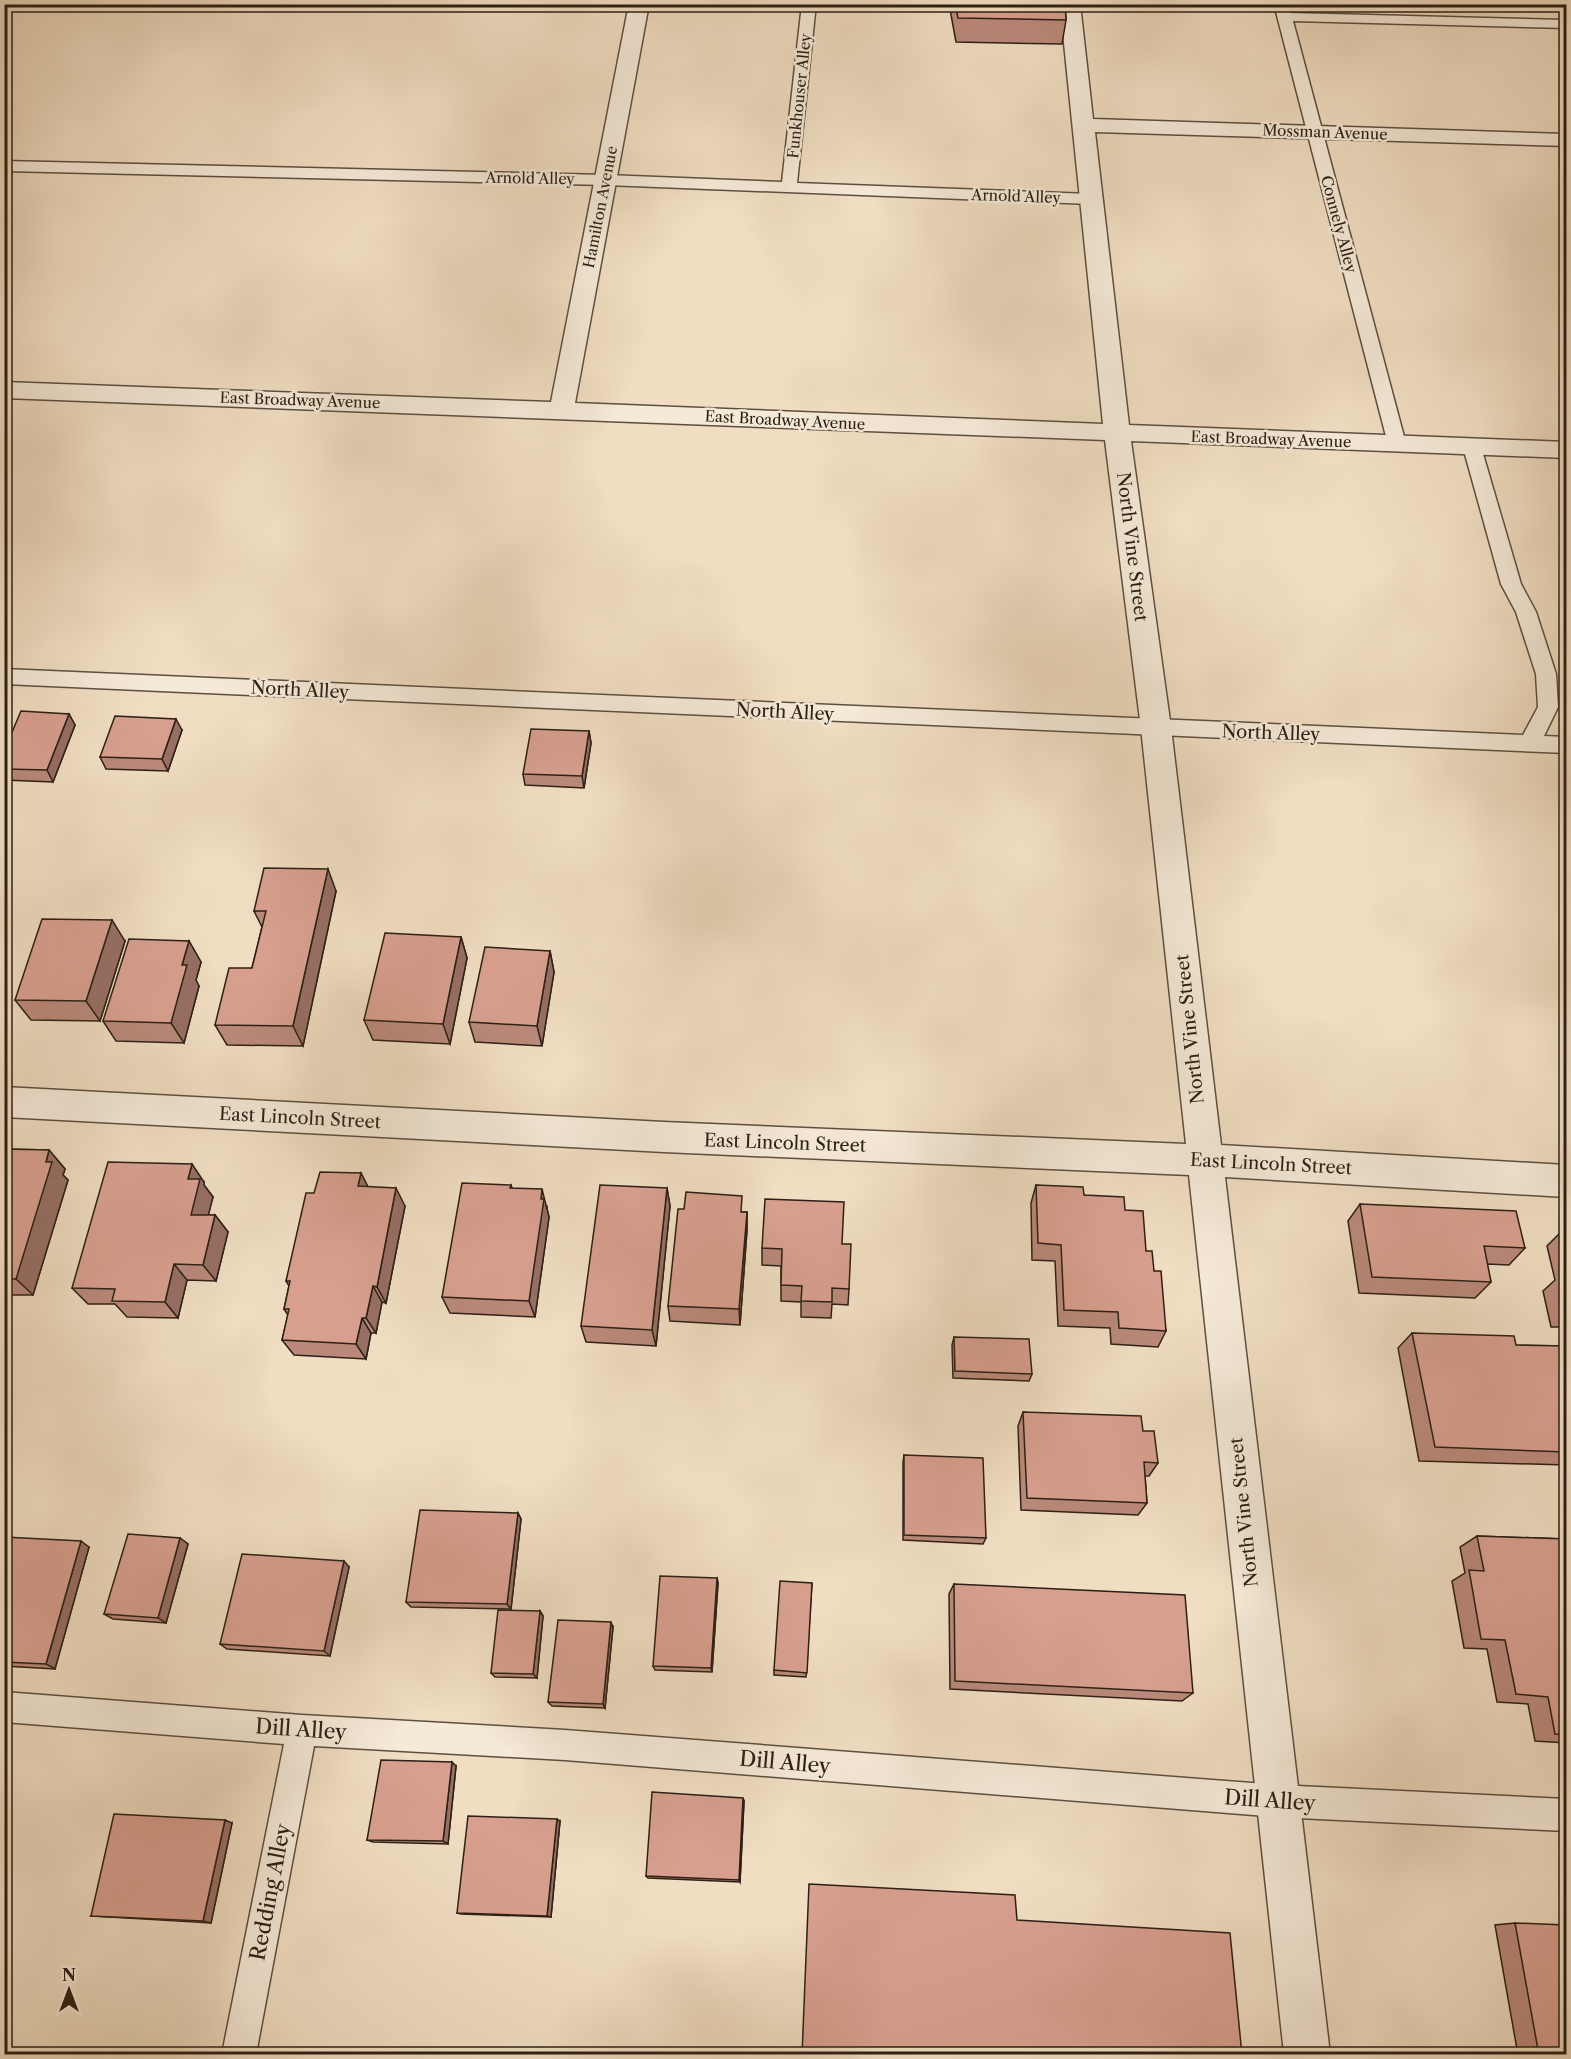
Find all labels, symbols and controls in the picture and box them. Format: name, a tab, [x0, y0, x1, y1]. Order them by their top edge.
street label: Funkhouser Alley	[783, 32, 815, 159]
street label: Mossman Avenue	[1262, 120, 1388, 144]
street label: Hamilton Avenue	[579, 144, 621, 270]
street label: Arnold Alley	[484, 168, 576, 188]
street label: Connely Alley	[1317, 173, 1361, 275]
street label: Arnold Alley	[970, 185, 1062, 207]
street label: East Broadway Avenue	[219, 388, 381, 412]
street label: East Broadway Avenue	[704, 406, 866, 434]
street label: East Broadway Avenue	[1190, 427, 1352, 451]
street label: North Vine Street	[1112, 471, 1152, 624]
street label: North Alley	[250, 676, 351, 704]
street label: North Alley	[735, 698, 836, 726]
street label: North Alley	[1221, 720, 1322, 746]
street label: North Vine Street	[1171, 952, 1209, 1105]
street label: East Lincoln Street	[218, 1103, 382, 1133]
street label: East Lincoln Street	[704, 1129, 867, 1157]
street label: East Lincoln Street	[1189, 1149, 1353, 1179]
street label: North Vine Street	[1225, 1435, 1263, 1588]
street label: Dill Alley	[254, 1713, 348, 1745]
street label: Dill Alley	[738, 1746, 832, 1778]
street label: Dill Alley	[1223, 1784, 1317, 1816]
street label: Redding Alley	[244, 1821, 296, 1963]
north arrow	[39, 1960, 99, 2020]
text: N	[62, 1965, 76, 1985]

